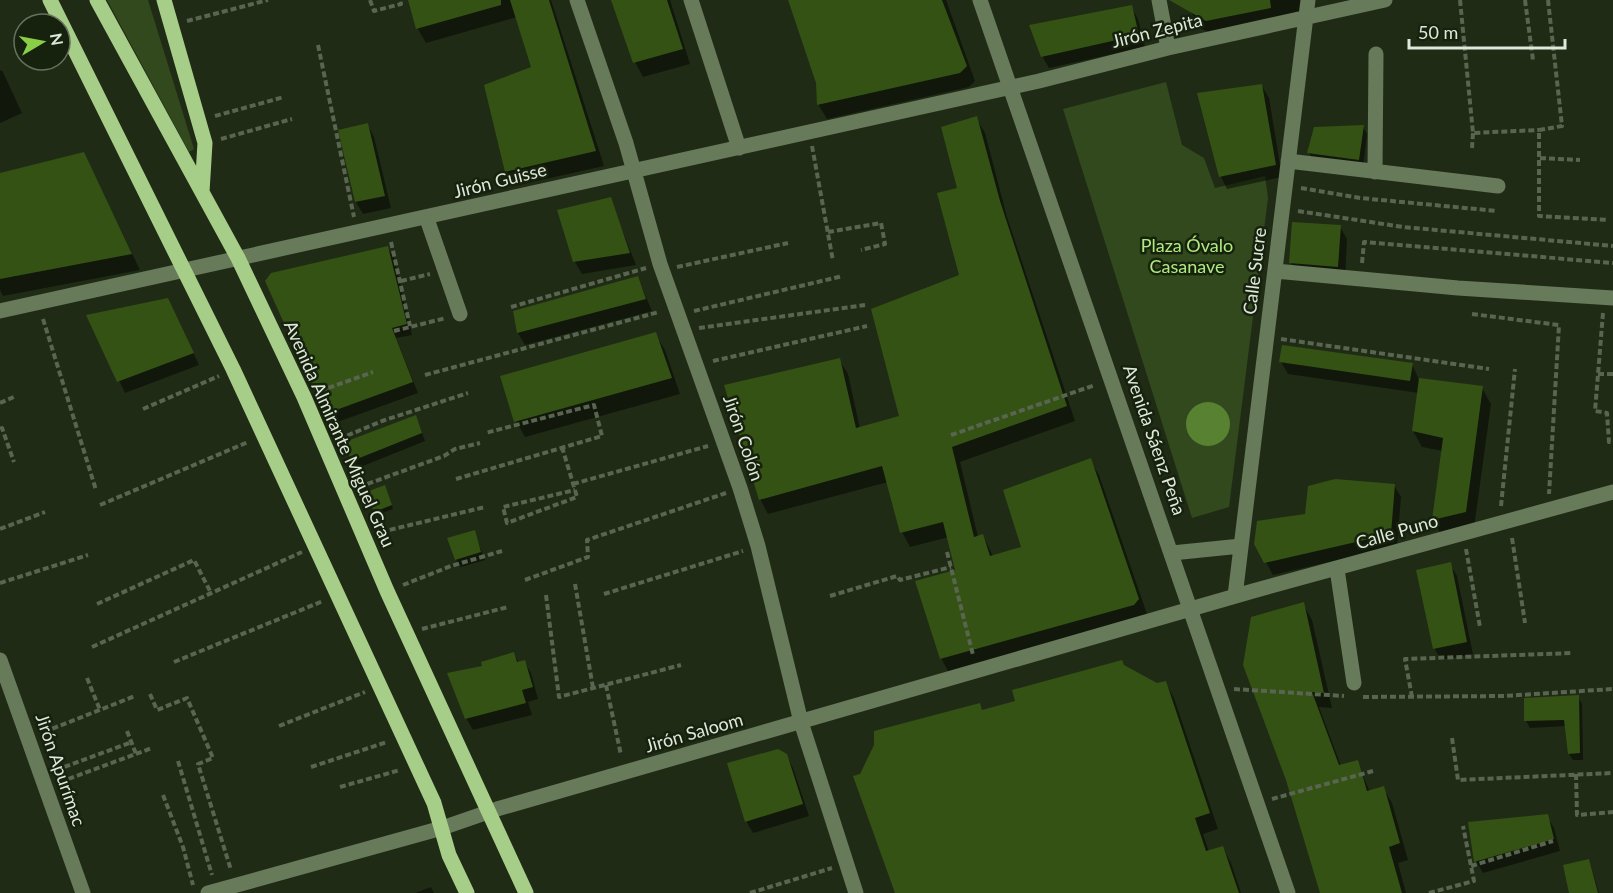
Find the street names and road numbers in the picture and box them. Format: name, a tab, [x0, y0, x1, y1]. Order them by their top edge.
street label: Jirón Zepita	[1109, 8, 1204, 52]
street label: Jirón Guisse	[451, 158, 549, 202]
street label: Calle Sucre	[1238, 226, 1270, 316]
street label: Avenida Almirante Miguel Grau	[280, 317, 400, 550]
street label: Avenida Sáenz Peña	[1119, 362, 1191, 518]
street label: Jirón Colón	[719, 392, 769, 484]
street label: Calle Puno	[1353, 509, 1440, 553]
street label: Jirón Saloom	[642, 708, 745, 757]
street label: Jirón Apurímac	[31, 710, 91, 829]

